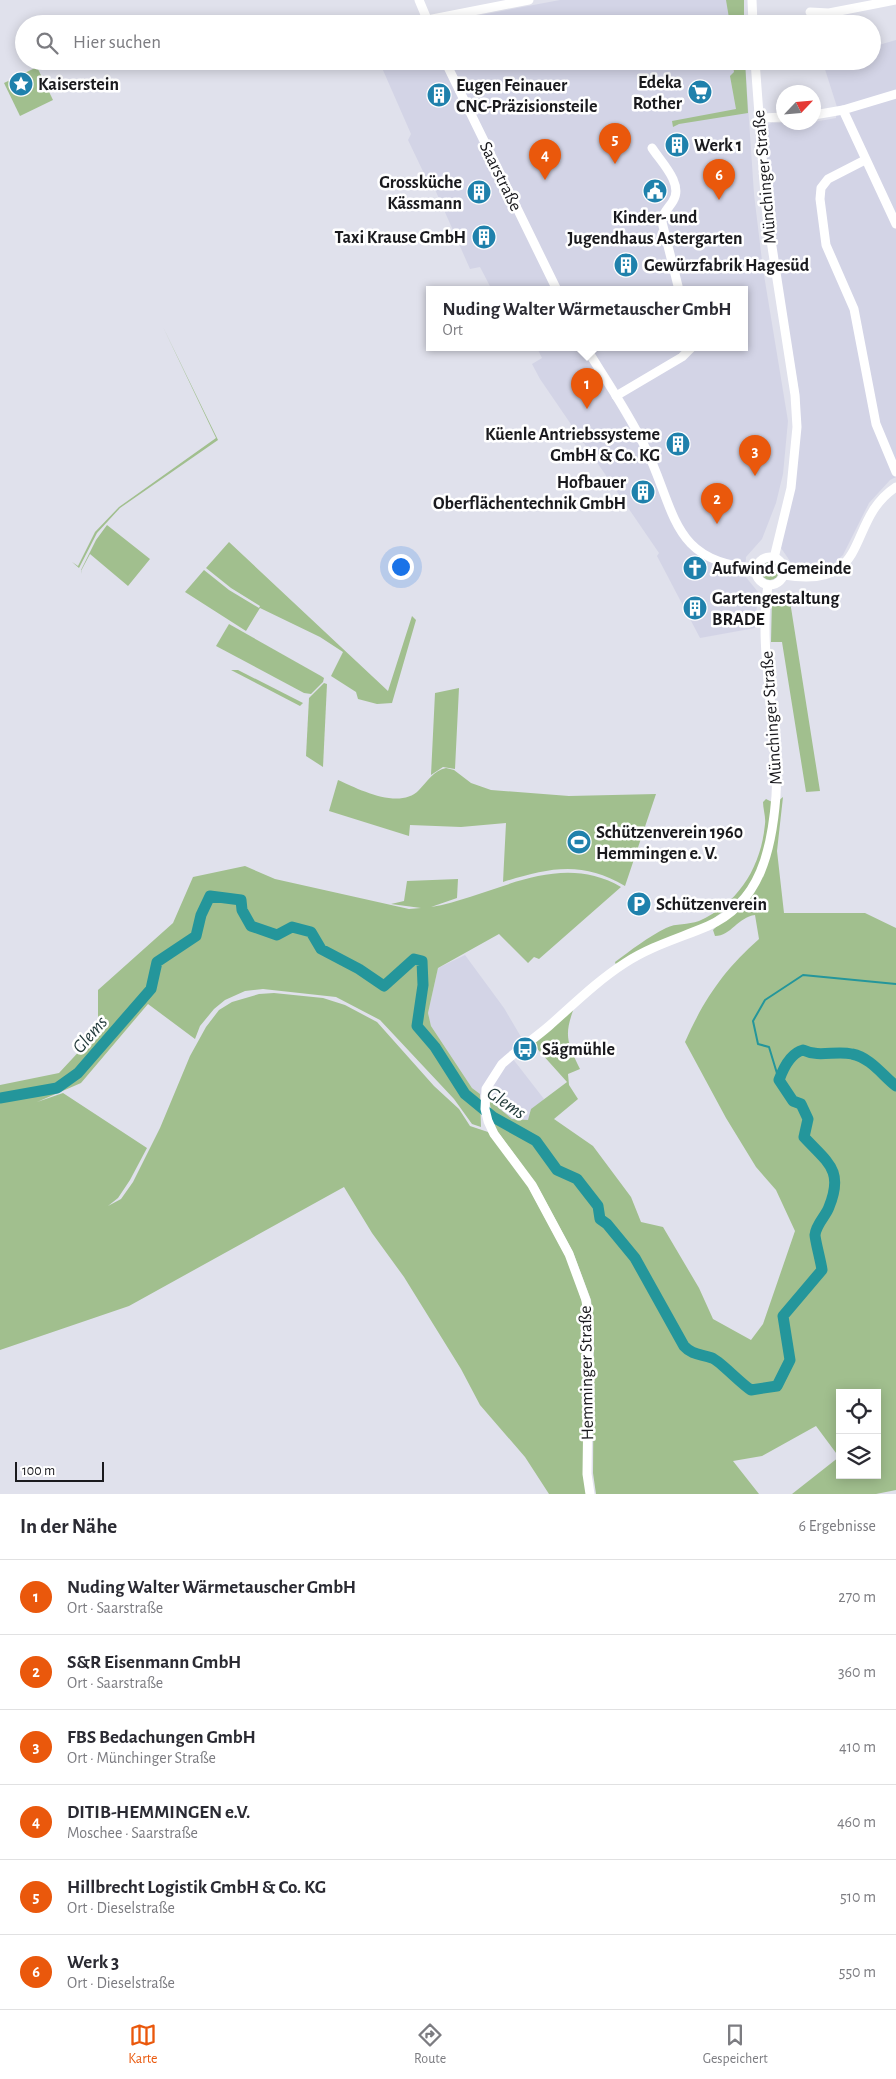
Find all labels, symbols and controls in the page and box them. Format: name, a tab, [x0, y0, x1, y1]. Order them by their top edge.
search box	[15, 15, 881, 70]
icon: search	[33, 29, 61, 57]
text: Hier suchen	[73, 33, 161, 52]
place icon: Kaiserstein	[8, 71, 34, 97]
place label: Edeka Rother	[633, 74, 683, 113]
place label: Kaiserstein	[38, 76, 119, 94]
place label: Eugen Feinauer CNC-Präzisionsteile	[456, 77, 598, 116]
supermarket icon: Edeka Rother	[687, 79, 713, 105]
building icon: Eugen Feinauer CNC-Präzisionsteile	[426, 82, 452, 108]
north arrow	[776, 85, 821, 130]
street label: Münchinger Straße	[750, 109, 780, 245]
pin: 5	[599, 123, 631, 164]
building icon: Werk 1	[664, 132, 690, 158]
place label: Werk 1	[694, 137, 742, 155]
street label: Saarstraße	[476, 139, 525, 214]
pin: 4	[529, 139, 561, 180]
pin: 6	[703, 159, 735, 200]
place label: Grossküche Kässmann	[379, 174, 462, 213]
public building icon: Kinder- und Jugendhaus Astergarten	[642, 178, 668, 204]
building icon: Grossküche Kässmann	[466, 179, 492, 205]
place label: Kinder- und Jugendhaus Astergarten	[568, 209, 742, 248]
building icon: Taxi Krause GmbH	[471, 224, 497, 250]
place label: Taxi Krause GmbH	[335, 229, 466, 247]
building icon: Gewürzfabrik Hagesüd	[613, 252, 639, 278]
place label: Gewürzfabrik Hagesüd	[644, 257, 810, 275]
popup	[426, 286, 748, 351]
text: Nuding Walter Wärmetauscher GmbH	[443, 300, 731, 319]
text: Ort	[443, 322, 463, 338]
pin: 1	[571, 368, 603, 409]
place label: Küenle Antriebssysteme GmbH & Co. KG	[485, 426, 660, 465]
building icon: Küenle Antriebssysteme GmbH & Co. KG	[665, 431, 691, 457]
pin: 3	[739, 435, 771, 476]
place label: Hofbauer Oberflächentechnik GmbH	[433, 474, 627, 513]
building icon: Hofbauer Oberflächentechnik GmbH	[630, 479, 656, 505]
pin: 2	[701, 483, 733, 524]
your location	[388, 554, 414, 580]
church icon: Aufwind Gemeinde	[682, 555, 708, 581]
place label: Aufwind Gemeinde	[712, 560, 851, 578]
place label: Gartengestaltung BRADE	[712, 590, 840, 629]
building icon: Gartengestaltung BRADE	[682, 595, 708, 621]
street label: Münchinger Straße	[758, 650, 786, 786]
place label: Schützenverein 1960 Hemmingen e. V.	[596, 824, 743, 863]
sports icon: Schützenverein 1960 Hemmingen e. V.	[566, 829, 592, 855]
parking icon: Schützenverein	[626, 891, 652, 917]
place label: Schützenverein	[656, 896, 767, 914]
water label: Glems	[69, 1013, 111, 1057]
bus stop icon: Sägmühle	[512, 1036, 538, 1062]
place label: Sägmühle	[542, 1041, 615, 1059]
water label: Glems	[483, 1084, 529, 1123]
street label: Hemminger Straße	[577, 1305, 597, 1441]
map controls	[836, 1389, 881, 1479]
button: locate	[836, 1389, 881, 1434]
button: layers	[836, 1434, 881, 1479]
scale bar	[15, 1459, 104, 1482]
text: 100 m	[22, 1464, 55, 1478]
text: In der Nähe	[20, 1516, 117, 1537]
text: 6 Ergebnisse	[799, 1518, 876, 1534]
text: Nuding Walter Wärmetauscher GmbH	[67, 1578, 356, 1597]
text: 1	[33, 1589, 39, 1605]
text: 270 m	[838, 1589, 876, 1605]
text: Ort · Saarstraße	[67, 1600, 163, 1616]
text: S&R Eisenmann GmbH	[67, 1653, 241, 1672]
text: 2	[32, 1664, 40, 1680]
text: 360 m	[838, 1664, 876, 1680]
text: Ort · Saarstraße	[67, 1675, 163, 1691]
text: FBS Bedachungen GmbH	[67, 1728, 256, 1747]
text: 3	[33, 1739, 39, 1755]
text: 410 m	[839, 1739, 876, 1755]
text: Ort · Münchinger Straße	[67, 1750, 216, 1766]
text: DITIB-HEMMINGEN e.V.	[67, 1803, 250, 1822]
text: 4	[32, 1814, 40, 1830]
text: 460 m	[837, 1814, 876, 1830]
text: Moschee · Saarstraße	[67, 1825, 198, 1841]
text: Hillbrecht Logistik GmbH & Co. KG	[67, 1878, 326, 1897]
text: 5	[33, 1889, 39, 1905]
text: 510 m	[840, 1889, 876, 1905]
text: Ort · Dieselstraße	[67, 1900, 175, 1916]
text: Werk 3	[67, 1953, 119, 1972]
text: 6	[32, 1964, 40, 1980]
text: 550 m	[839, 1964, 876, 1980]
text: Ort · Dieselstraße	[67, 1975, 175, 1991]
tab: Karte	[128, 2021, 157, 2068]
tab: Route	[414, 2021, 446, 2068]
tab: Gespeichert	[703, 2021, 768, 2068]

